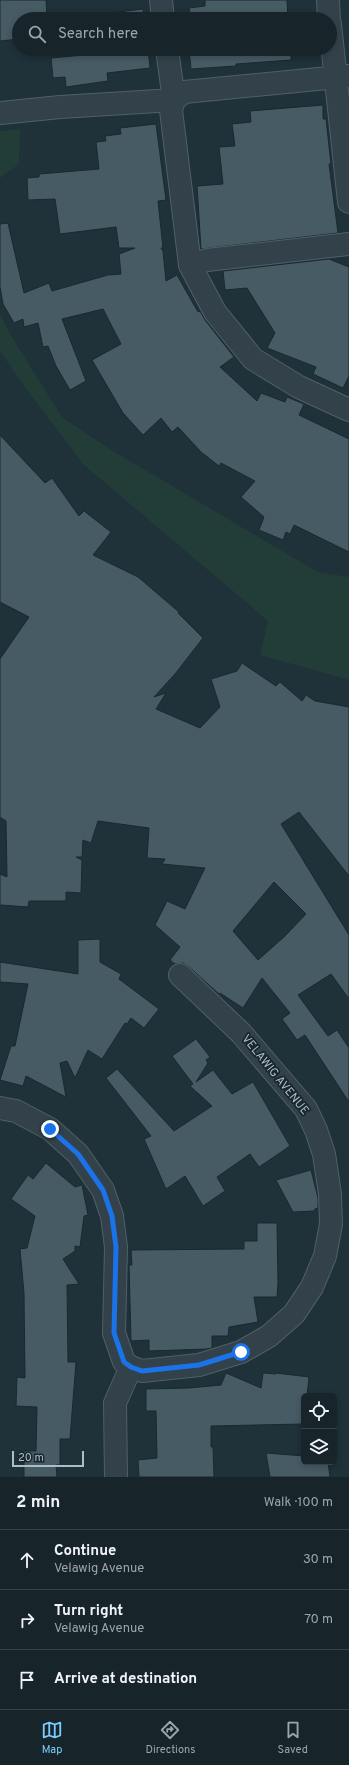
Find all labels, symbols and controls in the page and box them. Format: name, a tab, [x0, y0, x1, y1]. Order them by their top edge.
search box	[12, 12, 337, 56]
icon: search	[26, 23, 48, 45]
text: Search here	[58, 25, 138, 44]
street label: VELAWIG AVENUE	[238, 1032, 312, 1118]
route end	[41, 1120, 59, 1138]
route start	[232, 1343, 250, 1361]
map controls	[301, 1393, 337, 1465]
button: locate	[301, 1393, 337, 1429]
button: layers	[301, 1429, 337, 1465]
scale bar	[12, 1449, 84, 1468]
text: 20 m	[18, 1451, 44, 1465]
text: 2 min	[16, 1492, 60, 1514]
text: Walk · 100 m	[264, 1495, 333, 1511]
text: Continue	[54, 1542, 116, 1561]
icon: ahead	[16, 1549, 38, 1571]
text: 30 m	[303, 1552, 333, 1568]
text: Velawig Avenue	[54, 1561, 144, 1577]
text: Turn right	[54, 1602, 123, 1621]
icon: right	[16, 1609, 38, 1631]
text: 70 m	[304, 1612, 333, 1628]
text: Velawig Avenue	[54, 1621, 144, 1637]
icon: arrive	[16, 1669, 38, 1691]
text: Arrive at destination	[54, 1670, 197, 1689]
tab: Map	[41, 1719, 63, 1757]
tab: Directions	[145, 1719, 195, 1757]
tab: Saved	[278, 1719, 308, 1757]

